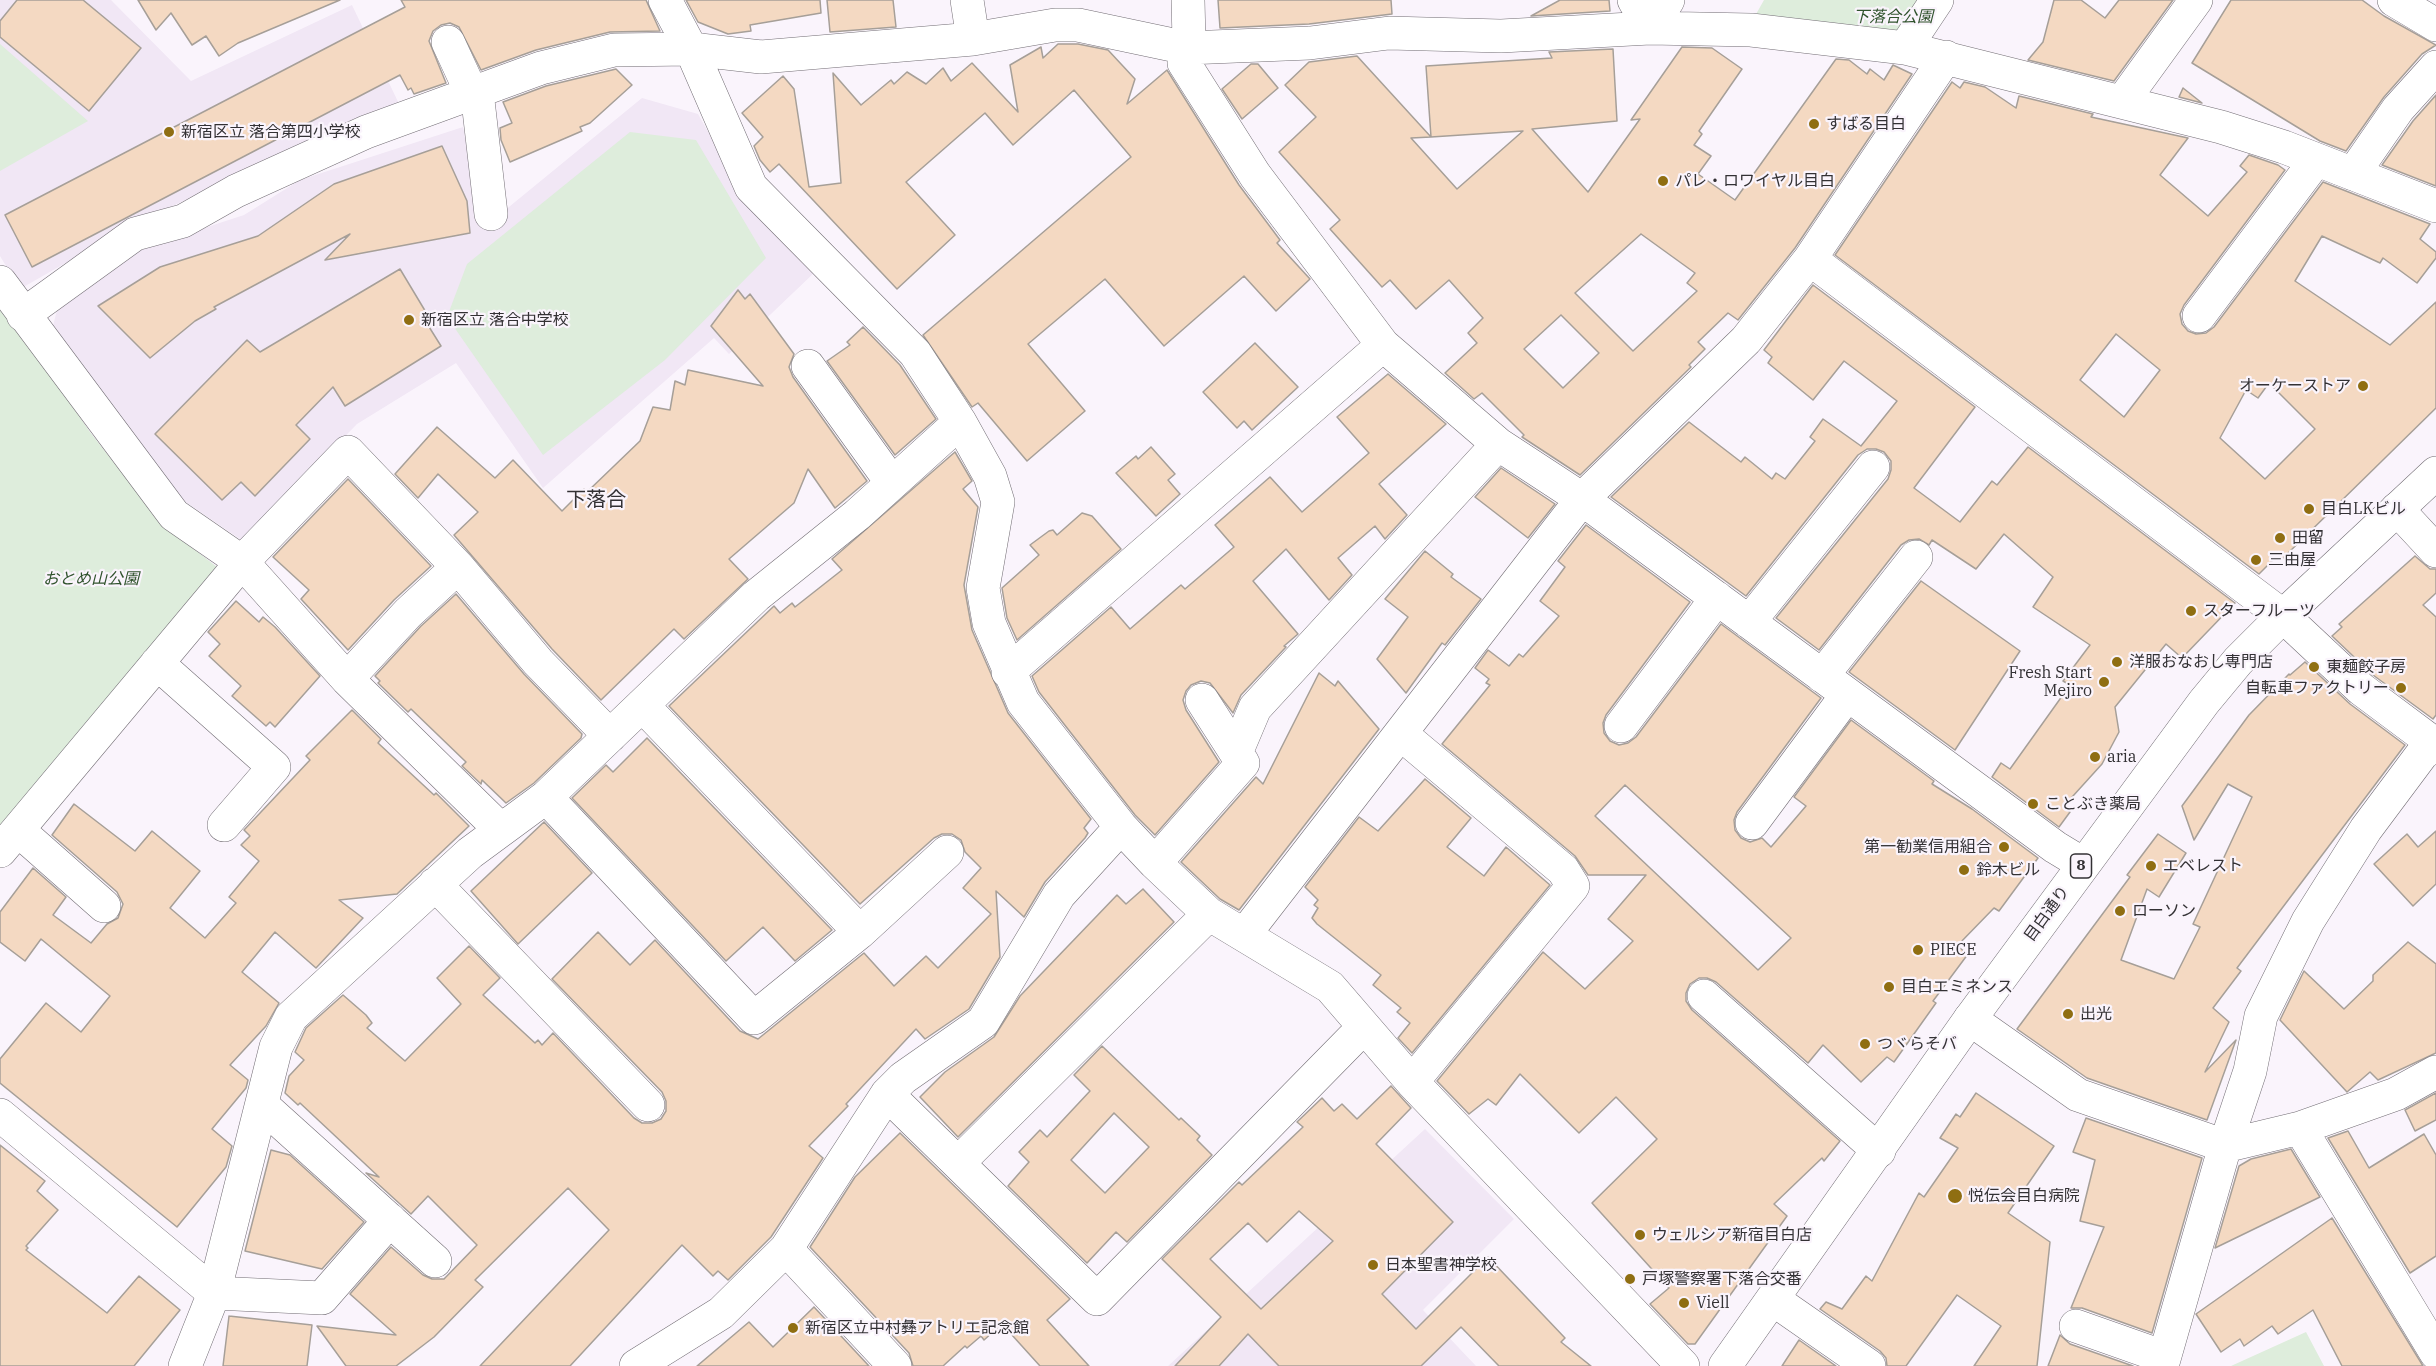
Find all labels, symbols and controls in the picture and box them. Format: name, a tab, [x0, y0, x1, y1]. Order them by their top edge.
park label: 下落合公園	[1853, 7, 1933, 27]
place label: すばる目白	[1826, 114, 1906, 134]
marker: すばる目白	[1807, 117, 1821, 131]
place label: 新宿区立 落合第四小学校	[181, 122, 361, 142]
marker: 新宿区立 落合第四小学校	[162, 125, 176, 139]
place label: パレ・ロワイヤル目白	[1675, 171, 1835, 191]
marker: パレ・ロワイヤル目白	[1656, 174, 1670, 188]
place label: 新宿区立 落合中学校	[421, 310, 569, 330]
marker: 新宿区立 落合中学校	[402, 313, 416, 327]
place label: オーケーストア	[2239, 376, 2351, 396]
marker: オーケーストア	[2356, 379, 2370, 393]
district label: 下落合	[566, 488, 626, 512]
place label: 目白LKビル	[2321, 499, 2406, 519]
marker: 目白LKビル	[2302, 502, 2316, 516]
place label: 田留	[2292, 528, 2324, 548]
marker: 田留	[2273, 531, 2287, 545]
place label: 三由屋	[2268, 550, 2316, 570]
marker: 三由屋	[2249, 553, 2263, 567]
park label: おとめ山公園	[43, 569, 139, 589]
place label: スターフルーツ	[2203, 601, 2315, 621]
marker: スターフルーツ	[2184, 604, 2198, 618]
place label: 洋服おなおし専門店	[2129, 652, 2273, 672]
marker: 洋服おなおし専門店	[2110, 655, 2124, 669]
place label: 東麺餃子房	[2326, 657, 2406, 677]
marker: 東麺餃子房	[2307, 660, 2321, 674]
place label: Fresh Start Mejiro	[2009, 663, 2092, 701]
marker: Fresh Start Mejiro	[2097, 675, 2111, 689]
place label: 自転車ファクトリー	[2245, 678, 2389, 698]
marker: 自転車ファクトリー	[2394, 681, 2408, 695]
place label: aria	[2107, 747, 2137, 767]
marker: aria	[2088, 750, 2102, 764]
place label: ことぶき薬局	[2045, 794, 2141, 814]
marker: ことぶき薬局	[2026, 797, 2040, 811]
place label: 第一勧業信用組合	[1864, 837, 1992, 857]
marker: 第一勧業信用組合	[1997, 840, 2011, 854]
road number: 8	[2070, 854, 2092, 878]
place label: エベレスト	[2163, 856, 2243, 876]
marker: エベレスト	[2144, 859, 2158, 873]
place label: 鈴木ビル	[1976, 860, 2040, 880]
marker: 鈴木ビル	[1957, 863, 1971, 877]
street label: 目白通り	[2020, 882, 2074, 946]
place label: ローソン	[2132, 901, 2196, 921]
marker: ローソン	[2113, 904, 2127, 918]
place label: PIECE	[1930, 940, 1976, 960]
marker: PIECE	[1911, 943, 1925, 957]
place label: 目白エミネンス	[1901, 977, 2013, 997]
marker: 目白エミネンス	[1882, 980, 1896, 994]
place label: 出光	[2080, 1004, 2112, 1024]
marker: 出光	[2061, 1007, 2075, 1021]
place label: つヾらそバ	[1877, 1034, 1957, 1054]
marker: つヾらそバ	[1858, 1037, 1872, 1051]
place label: 悦伝会目白病院	[1968, 1186, 2080, 1206]
marker: 悦伝会目白病院	[1946, 1187, 1964, 1205]
place label: ウェルシア新宿目白店	[1652, 1225, 1812, 1245]
marker: ウェルシア新宿目白店	[1633, 1228, 1647, 1242]
place label: 日本聖書神学校	[1385, 1255, 1497, 1275]
marker: 日本聖書神学校	[1366, 1258, 1380, 1272]
place label: 戸塚警察署下落合交番	[1642, 1269, 1802, 1289]
marker: 戸塚警察署下落合交番	[1623, 1272, 1637, 1286]
place label: Viell	[1696, 1293, 1730, 1313]
marker: Viell	[1677, 1296, 1691, 1310]
place label: 新宿区立中村彝アトリエ記念館	[805, 1318, 1029, 1338]
marker: 新宿区立中村彝アトリエ記念館	[786, 1321, 800, 1335]

